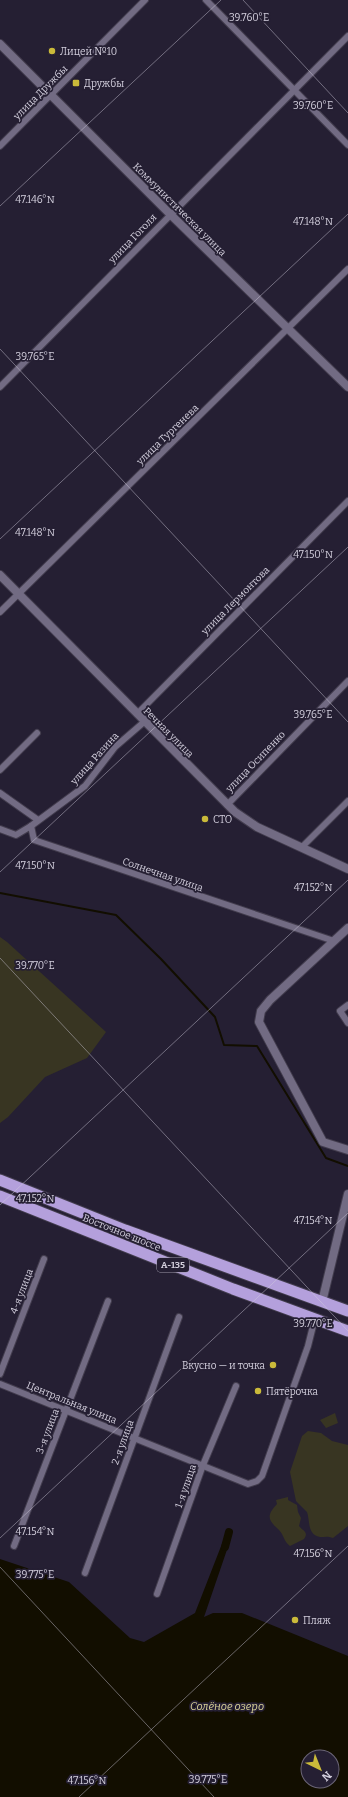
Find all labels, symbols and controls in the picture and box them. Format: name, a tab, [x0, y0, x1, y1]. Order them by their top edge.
text: 39.760°E	[229, 12, 269, 24]
marker: Лицей №10	[47, 46, 57, 56]
place label: Лицей №10	[60, 46, 117, 58]
street label: улица Дружбы	[10, 62, 70, 123]
place label: Дружбы	[84, 77, 124, 90]
marker: Дружбы	[71, 78, 81, 88]
text: 39.760°E	[293, 100, 333, 112]
street label: Коммунистическая улица	[130, 161, 229, 259]
text: 47.146°N	[15, 194, 55, 206]
street label: улица Гоголя	[106, 211, 159, 266]
text: 47.148°N	[293, 216, 333, 228]
text: 39.765°E	[16, 351, 55, 363]
street label: улица Тургенева	[133, 402, 202, 468]
text: 47.148°N	[15, 527, 55, 539]
text: 47.150°N	[293, 549, 333, 561]
street label: улица Лермонтова	[198, 564, 273, 638]
street label: Речная улица	[141, 705, 196, 761]
text: 39.765°E	[294, 709, 333, 721]
street label: улица Осипенко	[223, 728, 288, 796]
street label: улица Разина	[68, 730, 122, 788]
marker: СТО	[200, 814, 210, 824]
place label: СТО	[213, 814, 232, 826]
street label: Солнечная улица	[121, 856, 205, 895]
text: 47.150°N	[15, 860, 55, 872]
text: 47.152°N	[294, 882, 332, 894]
text: 39.770°E	[15, 960, 55, 972]
text: 47.152°N	[16, 1193, 54, 1205]
street label: Восточное шоссе	[81, 1212, 162, 1254]
text: 47.154°N	[294, 1215, 333, 1227]
road number: А-135	[157, 1258, 189, 1272]
street label: 4-я улица	[8, 1267, 36, 1316]
text: 39.770°E	[293, 1318, 333, 1330]
place label: Вкусно — и точка	[182, 1360, 266, 1372]
marker: Вкусно — и точка	[268, 1360, 278, 1370]
street label: Центральная улица	[25, 1379, 119, 1427]
marker: Пятёрочка	[253, 1386, 263, 1396]
place label: Пятёрочка	[266, 1386, 318, 1398]
street label: 3-я улица	[34, 1407, 62, 1456]
street label: 2-я улица	[109, 1418, 137, 1466]
street label: 1-я улица	[173, 1462, 199, 1510]
text: 47.154°N	[16, 1526, 55, 1538]
text: 47.156°N	[293, 1548, 333, 1560]
text: 39.775°E	[16, 1569, 54, 1581]
marker: Пляж	[290, 1615, 300, 1625]
place label: Пляж	[303, 1615, 331, 1627]
water label: Солёное озеро	[190, 1700, 264, 1713]
north arrow	[300, 1749, 340, 1789]
text: N	[319, 1768, 334, 1784]
text: 39.775°E	[189, 1774, 227, 1786]
text: 47.156°N	[67, 1775, 107, 1787]

